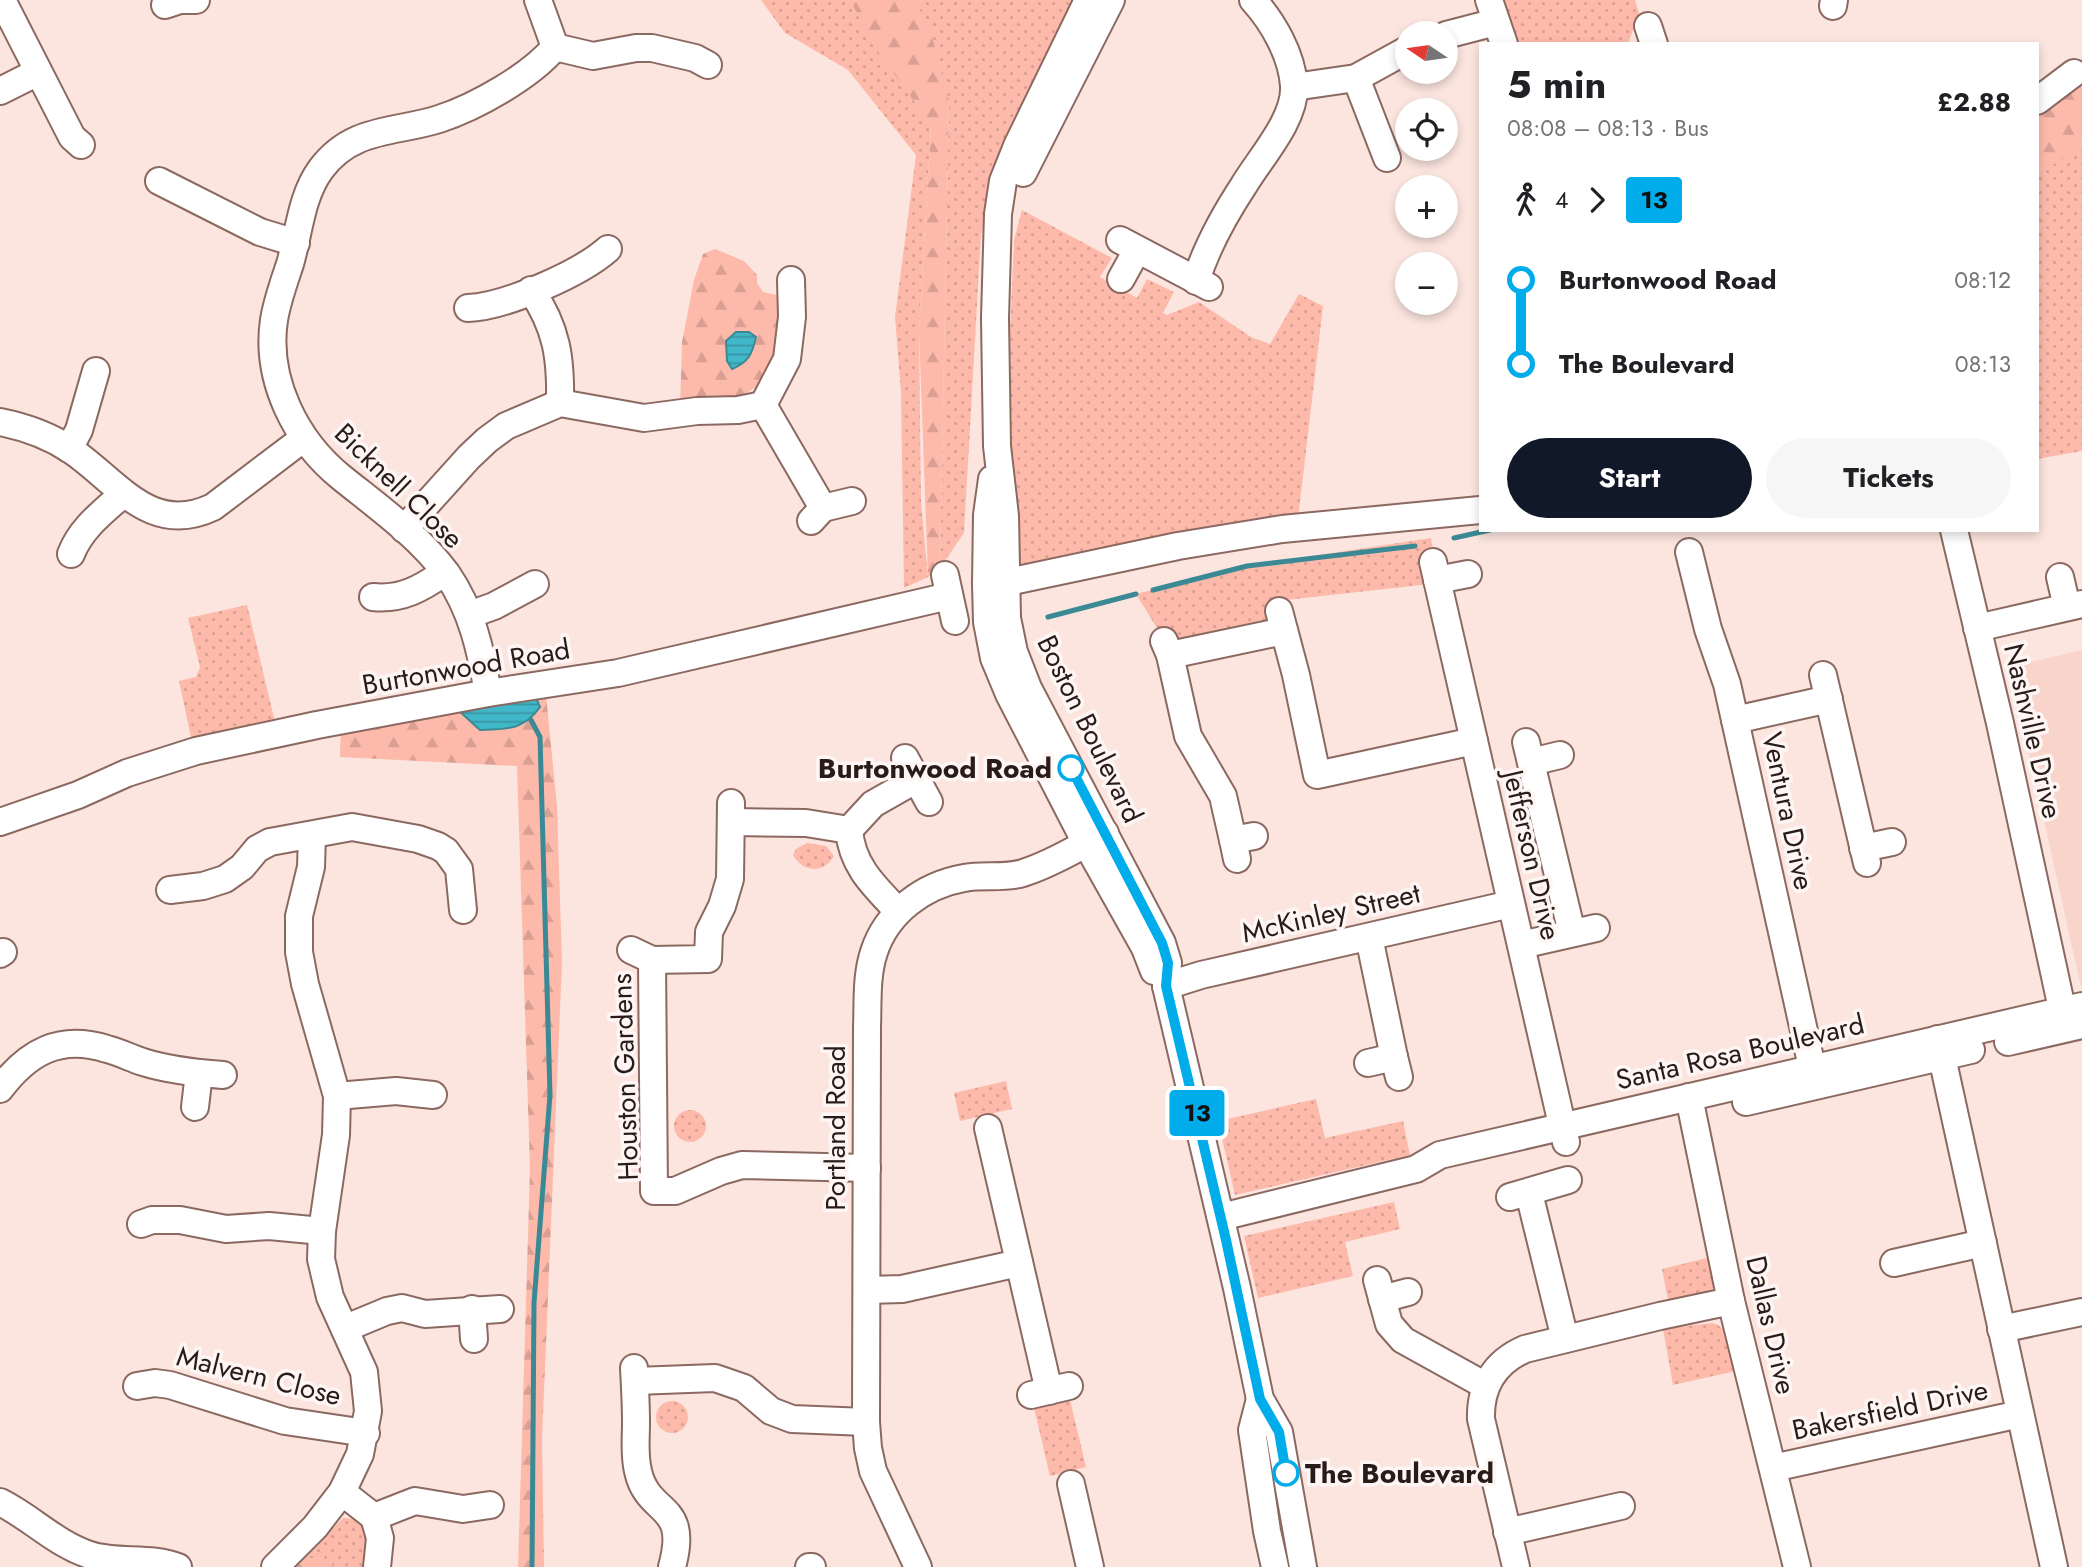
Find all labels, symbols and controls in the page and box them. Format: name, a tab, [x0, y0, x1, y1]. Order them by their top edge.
north arrow	[1395, 21, 1458, 84]
map controls	[1395, 21, 1458, 315]
text: 5 min	[1507, 57, 1606, 112]
text: £2.88	[1937, 83, 2011, 121]
button: locate	[1395, 98, 1458, 161]
text: 08:08 – 08:13 · Bus	[1507, 111, 1708, 145]
button: +	[1395, 175, 1458, 238]
icon: walk	[1507, 181, 1545, 219]
icon: forward	[1578, 181, 1616, 219]
text: 13	[1640, 182, 1668, 217]
text: 4	[1555, 183, 1568, 217]
button: −	[1395, 252, 1458, 315]
text: Burtonwood Road	[1559, 261, 1776, 299]
text: 08:12	[1954, 263, 2011, 297]
text: The Boulevard	[1559, 345, 1735, 383]
text: 08:13	[1955, 347, 2011, 381]
street label: Bicknell Close	[325, 414, 473, 558]
button: Start	[1507, 438, 1752, 518]
button: Tickets	[1766, 438, 2011, 518]
street label: Boston Boulevard	[1027, 628, 1153, 830]
street label: Burtonwood Road	[359, 629, 573, 705]
street label: Nashville Drive	[1993, 639, 2073, 823]
street label: Ventura Drive	[1751, 728, 1825, 894]
place label: Burtonwood Road	[818, 748, 1052, 789]
marker: Burtonwood Road	[1058, 755, 1084, 781]
street label: Jefferson Drive	[1492, 762, 1571, 944]
street label: McKinley Street	[1238, 873, 1424, 953]
street label: Houston Gardens	[601, 973, 649, 1181]
street label: Santa Rosa Boulevard	[1612, 1003, 1868, 1101]
street label: Portland Road	[815, 1045, 856, 1211]
line badge: 13	[1166, 1090, 1228, 1136]
text: 13	[1183, 1095, 1211, 1130]
street label: Dallas Drive	[1735, 1252, 1807, 1398]
street label: Malvern Close	[172, 1336, 346, 1416]
street label: Bakersfield Drive	[1788, 1369, 1992, 1451]
place label: The Boulevard	[1305, 1453, 1494, 1494]
marker: The Boulevard	[1273, 1460, 1299, 1486]

